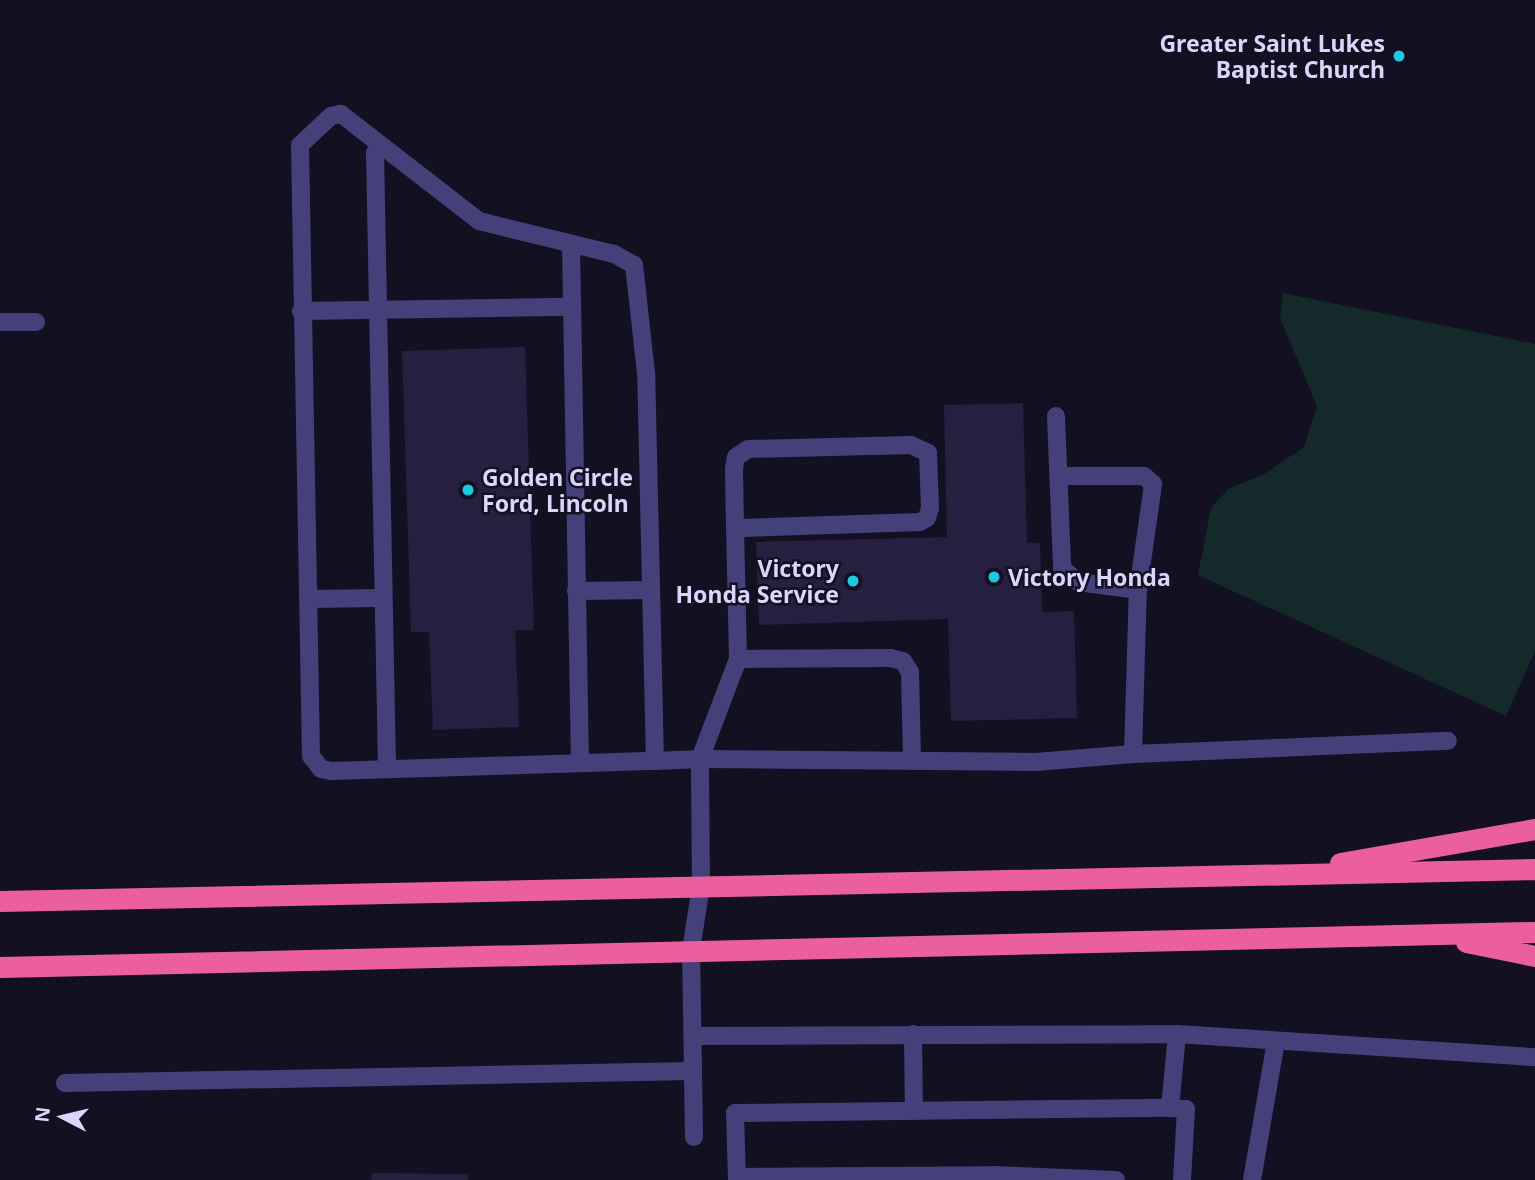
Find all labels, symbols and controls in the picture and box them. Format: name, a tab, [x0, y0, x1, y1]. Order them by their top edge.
place label: Greater Saint Lukes Baptist Church	[1159, 29, 1385, 83]
marker: Greater Saint Lukes Baptist Church	[1391, 48, 1407, 64]
place label: Golden Circle Ford, Lincoln	[482, 463, 633, 517]
marker: Golden Circle Ford, Lincoln	[460, 482, 476, 498]
place label: Victory Honda Service	[675, 554, 839, 608]
place label: Victory Honda	[1008, 563, 1171, 591]
marker: Victory Honda	[986, 569, 1002, 585]
marker: Victory Honda Service	[845, 573, 861, 589]
north arrow	[28, 1082, 98, 1152]
text: N	[28, 1105, 56, 1124]

